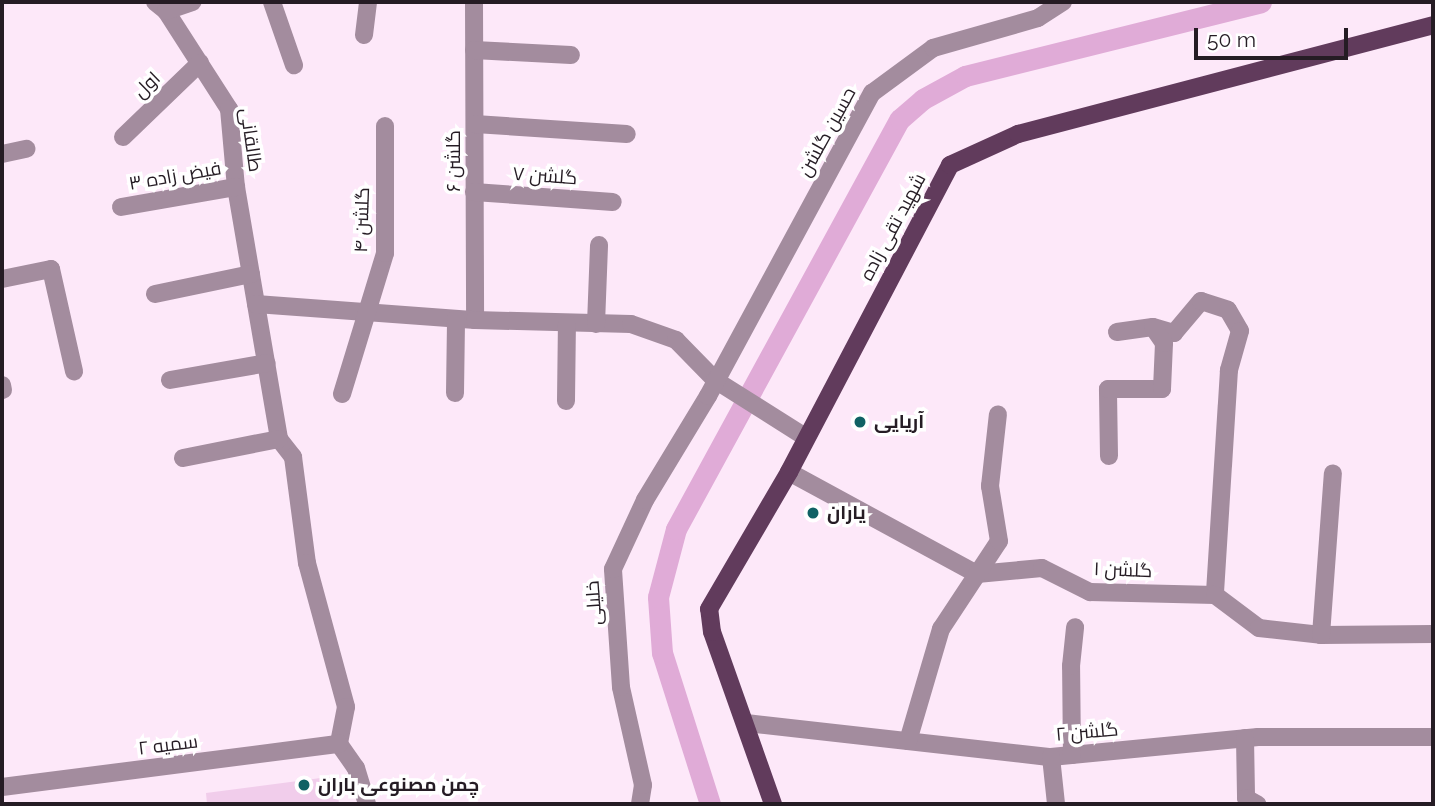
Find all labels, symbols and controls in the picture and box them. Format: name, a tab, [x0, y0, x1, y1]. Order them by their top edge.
scale bar	[1197, 14, 1351, 58]
text: 50 m	[1207, 27, 1256, 52]
street label: اول	[129, 67, 165, 103]
street label: حسین گلشن	[793, 83, 861, 181]
street label: طالقانی	[235, 106, 267, 174]
street label: گلشن ۶	[443, 130, 465, 192]
street label: فیض زاده ۳	[127, 157, 223, 195]
street label: گلشن ۷	[512, 162, 578, 190]
street label: شهید تقی زاده	[855, 170, 931, 284]
street label: گلشن ۴	[349, 187, 375, 253]
place label: آریایی	[874, 411, 924, 433]
marker: آریایی	[852, 414, 868, 430]
place label: یاران	[827, 502, 866, 524]
marker: یاران	[805, 505, 821, 521]
street label: گلشن ۱	[1093, 558, 1153, 582]
street label: خلیلی	[581, 580, 607, 626]
street label: گلشن ۲	[1055, 718, 1119, 746]
street label: سمیه ۲	[137, 730, 199, 760]
place label: چمن مصنوعی باران	[318, 774, 479, 796]
marker: چمن مصنوعی باران	[296, 777, 312, 793]

